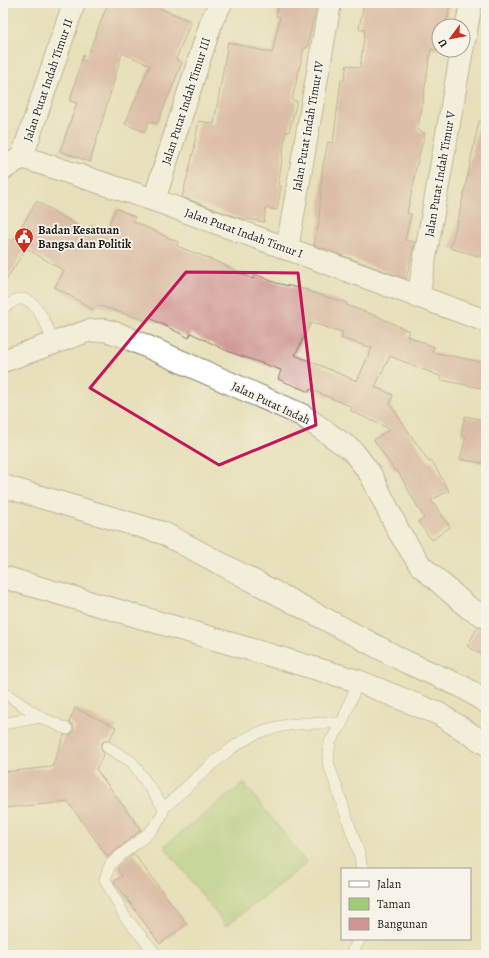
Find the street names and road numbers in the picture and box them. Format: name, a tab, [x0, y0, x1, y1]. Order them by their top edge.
street label: Jalan Putat Indah Timur II	[19, 16, 77, 144]
street label: Jalan Putat Indah Timur III	[158, 35, 214, 167]
street label: Jalan Putat Indah Timur IV	[289, 59, 327, 192]
street label: Jalan Putat Indah Timur V	[421, 109, 459, 238]
street label: Jalan Putat Indah Timur I	[183, 204, 305, 262]
street label: Jalan Putat Indah	[229, 378, 313, 428]

